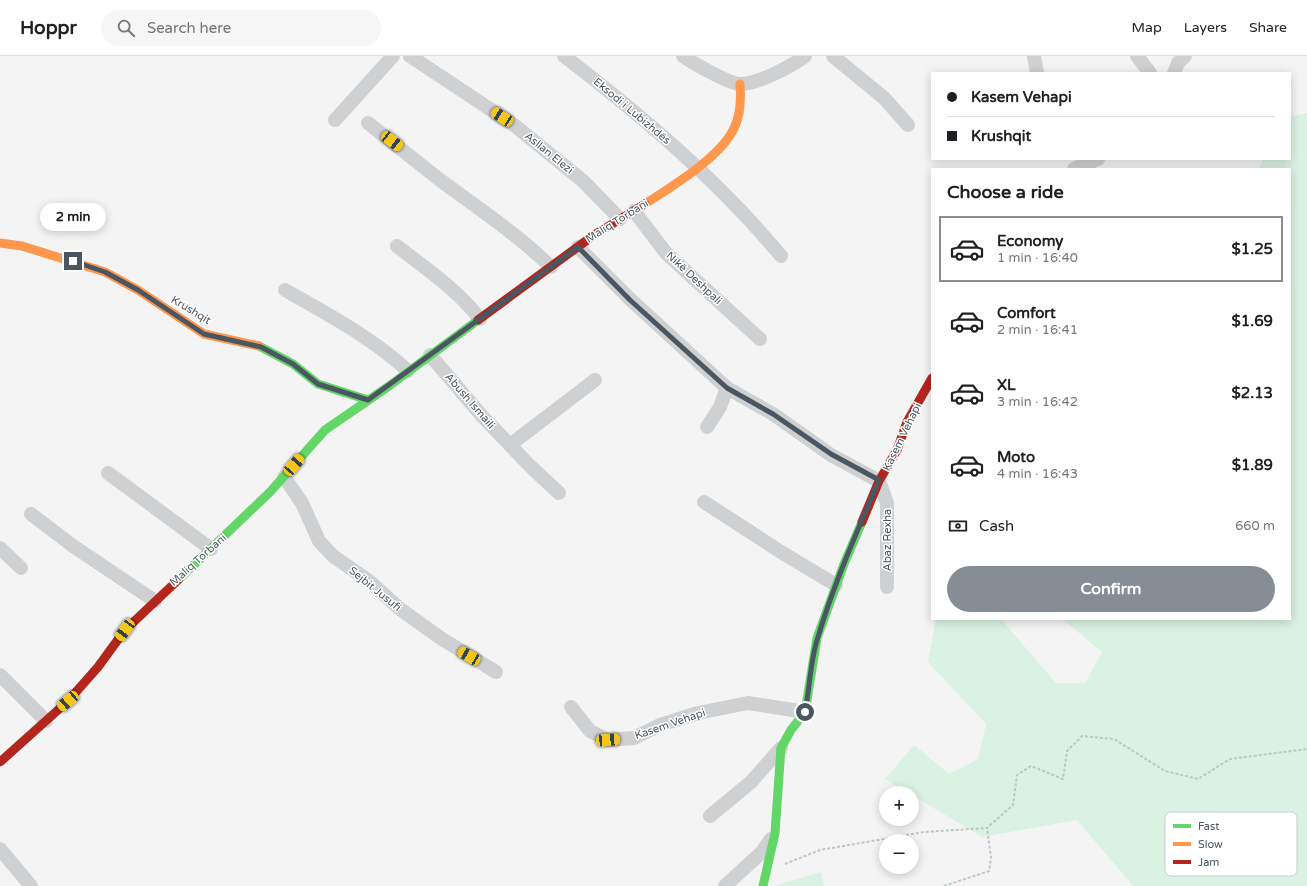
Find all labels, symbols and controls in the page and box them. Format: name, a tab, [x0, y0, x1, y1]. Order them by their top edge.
search box	[101, 10, 381, 46]
text: Hoppr	[20, 17, 77, 39]
icon: search	[115, 17, 137, 39]
text: Search here	[147, 19, 231, 37]
text: Map	[1132, 19, 1162, 36]
text: Layers	[1184, 19, 1227, 36]
text: Share	[1249, 19, 1287, 36]
street label: Eksodi i Lubizhdës	[591, 75, 673, 147]
text: Kasem Vehapi	[971, 88, 1072, 106]
car	[489, 105, 515, 129]
text: Krushqit	[971, 127, 1031, 145]
car	[379, 129, 405, 153]
street label: Asllan Elezi	[522, 129, 576, 177]
text: Choose a ride	[947, 181, 1064, 203]
street label: Maliq Torbani	[583, 197, 651, 245]
callout: 2 min	[40, 203, 106, 231]
text: 2 min	[56, 209, 90, 225]
icon: car	[949, 231, 985, 267]
text: Economy	[997, 232, 1063, 250]
text: $1.25	[1232, 240, 1273, 258]
street label: Nikë Deshpali	[663, 249, 725, 307]
text: 1 min · 16:40	[997, 250, 1078, 266]
route end	[64, 252, 82, 270]
street label: Krushqit	[169, 293, 213, 327]
icon: car	[949, 303, 985, 339]
text: Comfort	[997, 304, 1056, 322]
text: $1.69	[1232, 312, 1273, 330]
text: 2 min · 16:41	[997, 322, 1078, 338]
street label: Abush Ismaili	[442, 371, 498, 431]
icon: car	[949, 375, 985, 411]
text: XL	[997, 376, 1016, 394]
text: $2.13	[1232, 384, 1273, 402]
text: 3 min · 16:42	[997, 394, 1078, 410]
street label: Kasem Vehapi	[880, 401, 924, 473]
icon: car	[949, 447, 985, 483]
text: Moto	[997, 448, 1035, 466]
car	[282, 452, 306, 478]
text: $1.89	[1232, 456, 1273, 474]
text: 4 min · 16:43	[997, 466, 1078, 482]
street label: Abaz Rexha	[881, 509, 894, 571]
icon: cash	[947, 515, 969, 537]
text: Cash	[979, 517, 1014, 535]
text: 660 m	[1235, 518, 1275, 534]
street label: Maliq Torbani	[167, 531, 229, 589]
street label: Sejbit Jusufi	[346, 564, 404, 614]
button: Confirm	[947, 566, 1275, 612]
car	[113, 617, 137, 643]
car	[456, 645, 482, 667]
car	[55, 689, 81, 713]
route start	[796, 703, 814, 721]
street label: Kasem Vehapi	[633, 706, 707, 742]
car	[596, 733, 620, 747]
map controls	[879, 786, 919, 874]
button: +	[879, 786, 919, 826]
legend	[1165, 812, 1297, 876]
text: Fast	[1198, 820, 1219, 833]
button: −	[879, 834, 919, 874]
text: Slow	[1198, 838, 1223, 851]
text: Jam	[1198, 856, 1219, 869]

